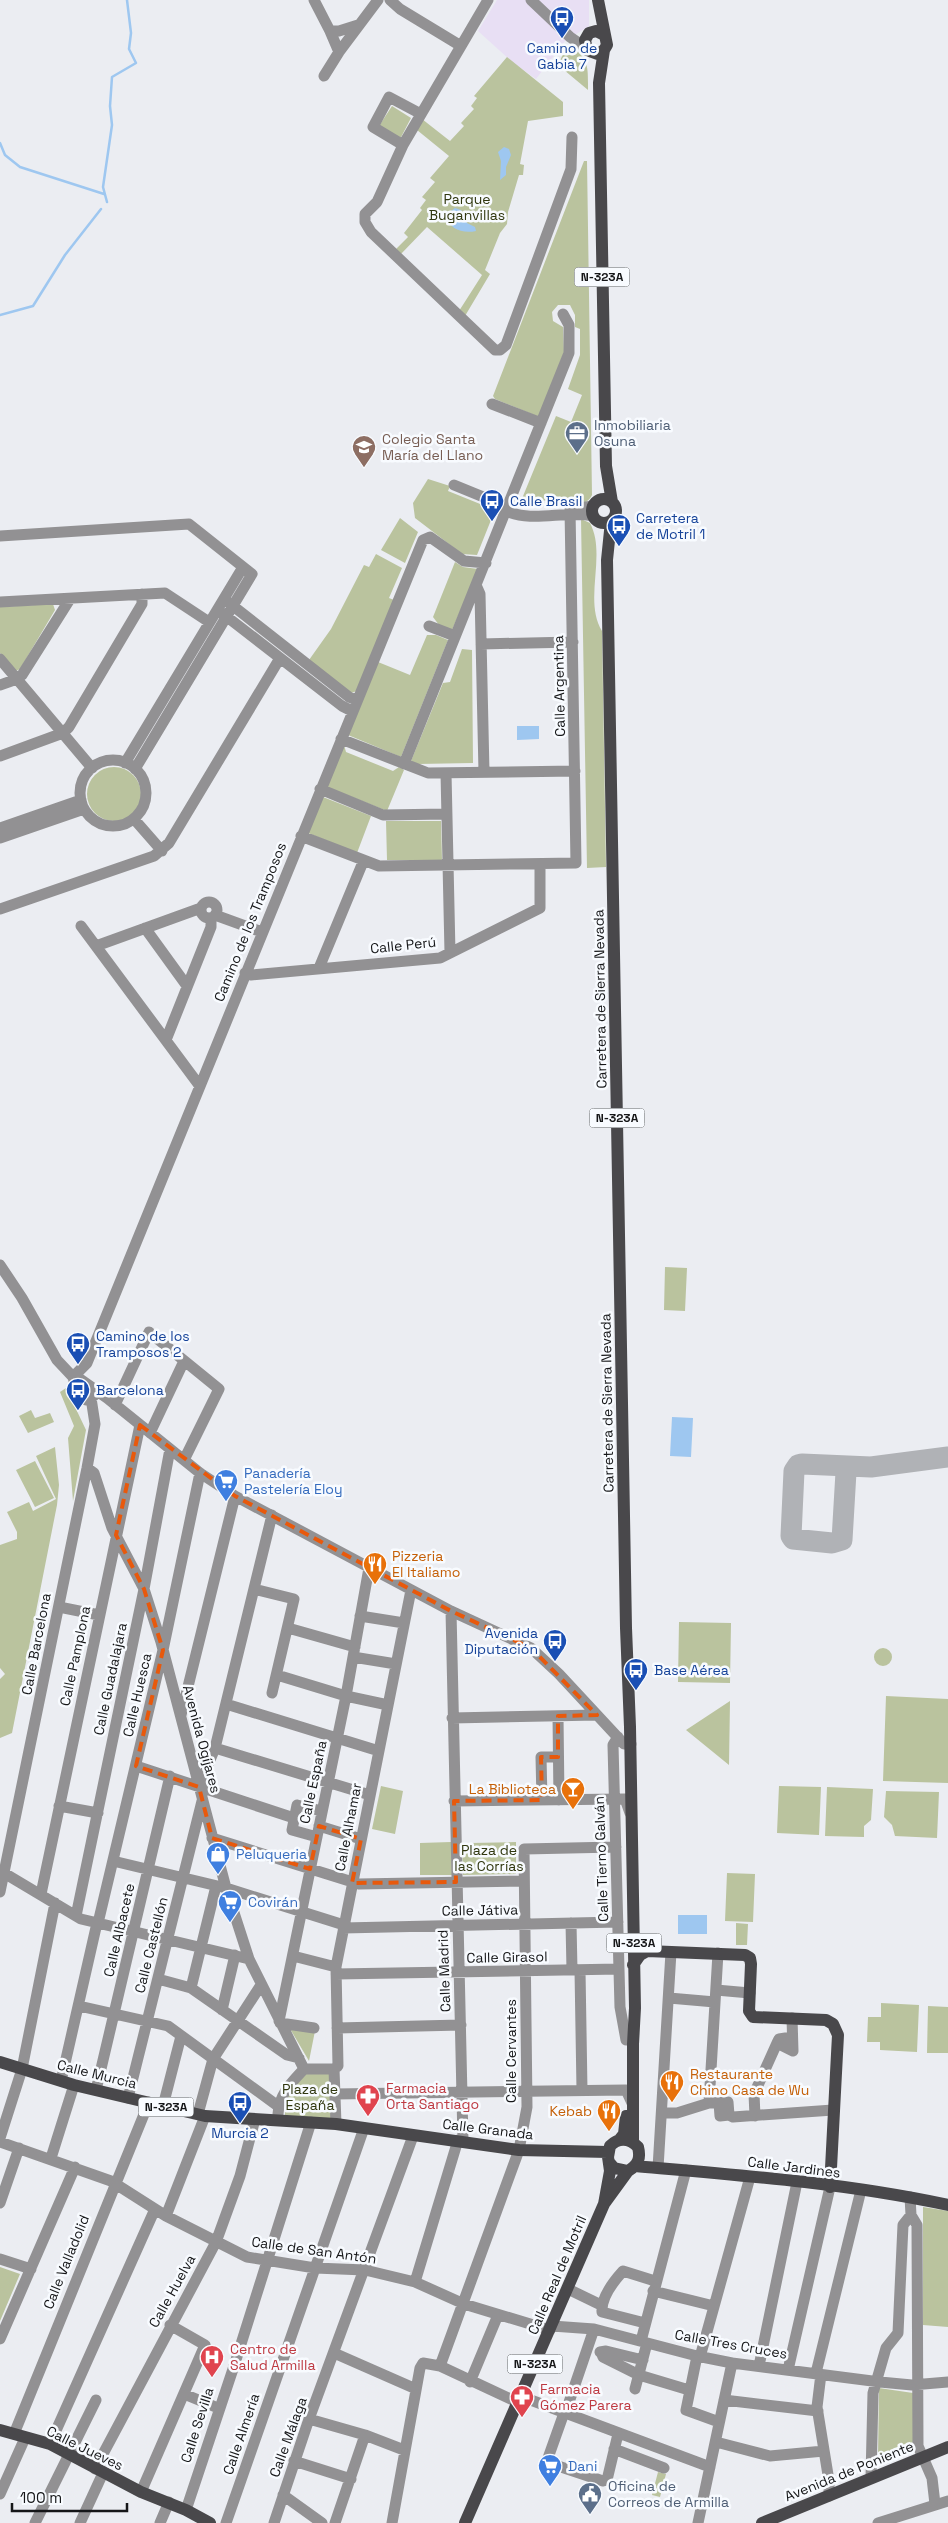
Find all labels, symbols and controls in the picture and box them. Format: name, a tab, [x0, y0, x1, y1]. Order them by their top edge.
bus stop icon: Camino de Gabia 7	[549, 5, 575, 39]
place label: Camino de Gabia 7	[527, 39, 597, 73]
park label: Parque Buganvillas	[429, 190, 505, 224]
road number: N-323A	[574, 268, 630, 286]
place label: Inmobiliaria Osuna	[594, 416, 671, 450]
office icon: Inmobiliaria Osuna	[564, 420, 590, 454]
place label: Colegio Santa María del Llano	[382, 430, 483, 464]
school or university icon: Colegio Santa María del Llano	[351, 434, 377, 468]
bus stop icon: Calle Brasil	[479, 488, 505, 522]
place label: Calle Brasil	[510, 492, 582, 510]
place label: Carretera de Motril 1	[636, 509, 705, 543]
bus stop icon: Carretera de Motril 1	[606, 513, 632, 547]
street label: Calle Argentina	[549, 635, 569, 737]
street label: Camino de los Tramposos	[210, 840, 290, 1004]
street label: Carretera de Sierra Nevada	[589, 909, 611, 1089]
street label: Calle Perú	[369, 933, 437, 957]
road number: N-323A	[590, 1108, 644, 1128]
street label: Carretera de Sierra Nevada	[596, 1313, 618, 1493]
place label: Camino de los Tramposos 2	[96, 1327, 190, 1361]
bus stop icon: Camino de los Tramposos 2	[65, 1331, 91, 1365]
bus stop icon: Barcelona	[65, 1377, 91, 1411]
place label: Barcelona	[96, 1381, 164, 1399]
place label: Panadería Pastelería Eloy	[244, 1464, 343, 1498]
supermarket icon: Panadería Pastelería Eloy	[213, 1468, 239, 1502]
place label: Pizzeria El Italiamo	[392, 1547, 460, 1581]
restaurant icon: Pizzeria El Italiamo	[362, 1551, 388, 1585]
street label: Calle Barcelona	[17, 1591, 55, 1697]
street label: Calle Pamplona	[56, 1604, 94, 1708]
street label: Calle Guadalajara	[89, 1621, 131, 1737]
place label: Avenida Diputación	[464, 1624, 538, 1658]
bus stop icon: Avenida Diputación	[542, 1628, 568, 1662]
street label: Calle Huesca	[119, 1651, 155, 1739]
bus stop icon: Base Aérea	[623, 1657, 649, 1691]
place label: Base Aérea	[654, 1661, 729, 1679]
street label: Avenida Ogíjares	[179, 1683, 225, 1795]
street label: Calle España	[295, 1739, 331, 1825]
bar icon: La Biblioteca	[560, 1776, 586, 1810]
place label: La Biblioteca	[469, 1780, 556, 1798]
street label: Calle Alhamar	[331, 1781, 365, 1873]
street label: Calle Tierno Galván	[590, 1796, 612, 1922]
shop icon: Peluqueria	[205, 1841, 231, 1875]
park label: Plaza de las Corrías	[454, 1841, 524, 1875]
place label: Peluqueria	[236, 1845, 307, 1863]
street label: Calle Albacete	[99, 1881, 139, 1979]
supermarket icon: Covirán	[217, 1889, 243, 1923]
place label: Covirán	[248, 1893, 298, 1911]
street label: Calle Castellón	[130, 1895, 172, 1995]
street label: Calle Játiva	[442, 1900, 518, 1920]
street label: Calle Madrid	[434, 1929, 454, 2013]
road number: N-323A	[606, 1934, 662, 1952]
street label: Calle Girasol	[466, 1947, 548, 1967]
street label: Calle Cervantes	[502, 1999, 520, 2103]
street label: Calle Murcia	[55, 2055, 139, 2093]
place label: Restaurante Chino Casa de Wu	[690, 2065, 809, 2099]
restaurant icon: Restaurante Chino Casa de Wu	[659, 2069, 685, 2103]
place label: Farmacia Orta Santiago	[386, 2079, 479, 2113]
park label: Plaza de España	[282, 2080, 338, 2114]
pharmacy icon: Farmacia Orta Santiago	[355, 2083, 381, 2117]
bus stop icon: Murcia 2	[227, 2090, 253, 2124]
road number: N-323A	[138, 2098, 194, 2116]
restaurant icon: Kebab	[596, 2098, 622, 2132]
place label: Kebab	[549, 2102, 592, 2120]
street label: Calle Granada	[441, 2114, 535, 2144]
place label: Murcia 2	[211, 2124, 269, 2142]
street label: Calle Jardines	[746, 2152, 842, 2182]
street label: Calle Valladolid	[39, 2212, 93, 2312]
street label: Calle Real de Motril	[524, 2213, 590, 2337]
street label: Calle de San Antón	[250, 2232, 378, 2268]
street label: Calle Huelva	[145, 2251, 199, 2331]
street label: Calle Tres Cruces	[673, 2325, 789, 2363]
place label: Centro de Salud Armilla	[230, 2340, 316, 2374]
hospital icon: Centro de Salud Armilla	[199, 2344, 225, 2378]
road number: N-323A	[508, 2354, 562, 2374]
place label: Farmacia Gómez Parera	[540, 2380, 632, 2414]
pharmacy icon: Farmacia Gómez Parera	[509, 2384, 535, 2418]
street label: Calle Sevilla	[176, 2385, 218, 2465]
street label: Calle Almería	[219, 2391, 263, 2477]
street label: Calle Málaga	[265, 2394, 311, 2480]
street label: Calle Jueves	[44, 2422, 126, 2474]
street label: Avenida de Poniente	[782, 2437, 916, 2505]
supermarket icon: Dani	[537, 2453, 563, 2487]
place label: Dani	[568, 2457, 597, 2475]
place label: Oficina de Correos de Armilla	[608, 2477, 729, 2511]
scale bar	[12, 2480, 128, 2512]
public building icon: Oficina de Correos de Armilla	[577, 2481, 603, 2515]
text: 100 m	[20, 2488, 62, 2507]

